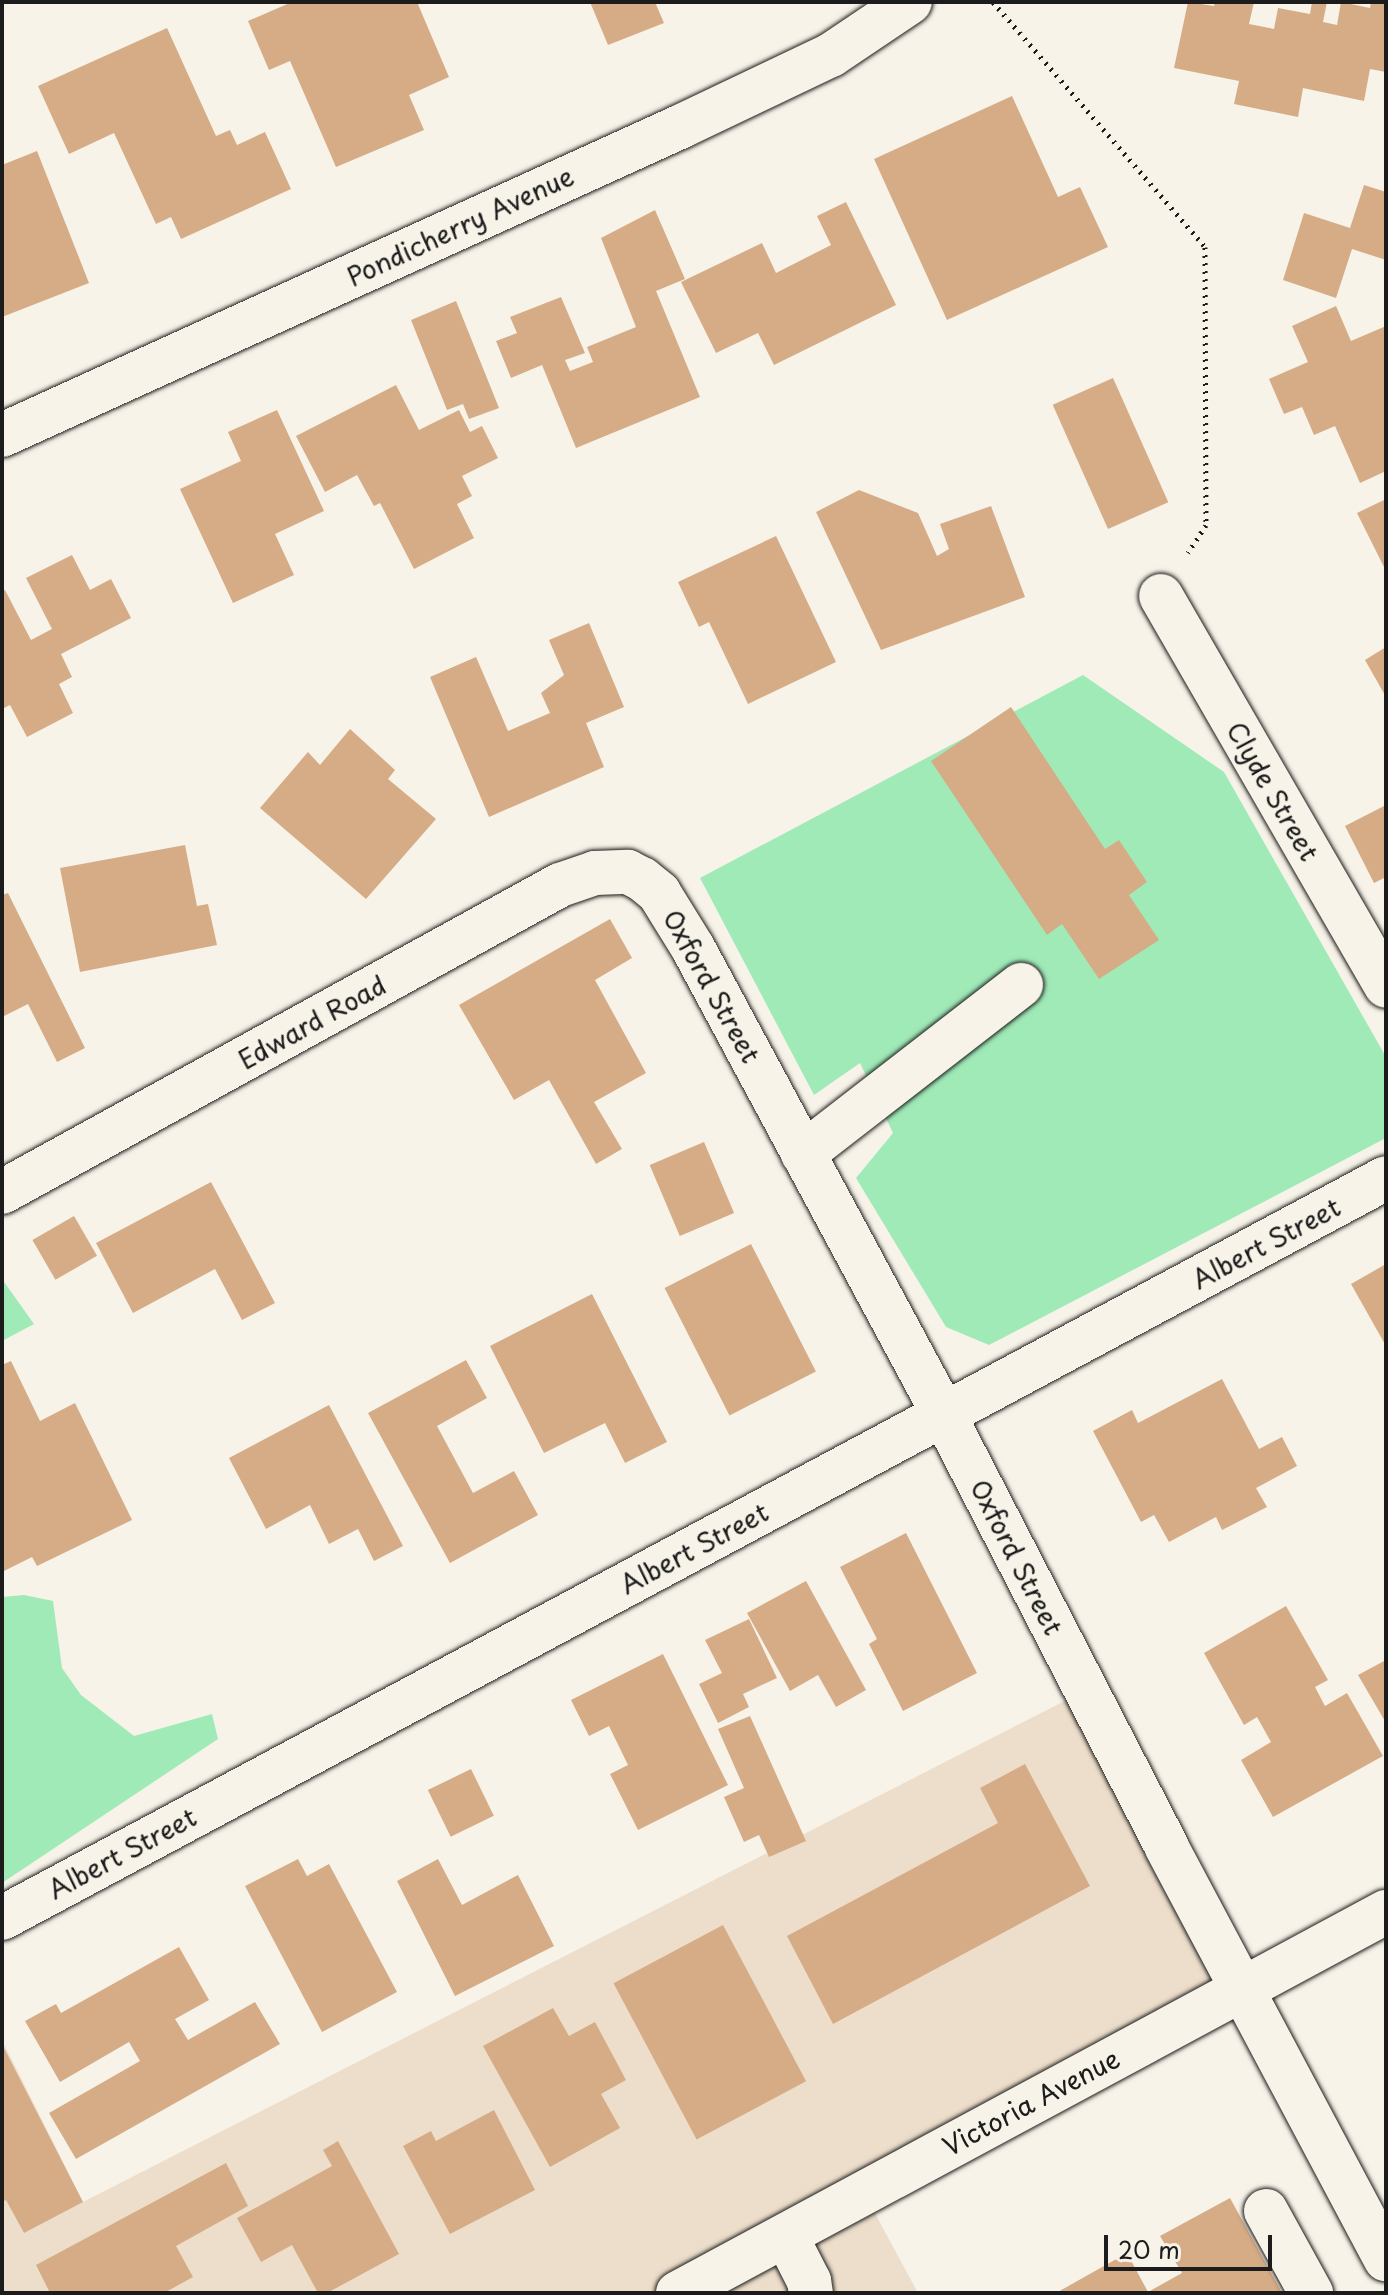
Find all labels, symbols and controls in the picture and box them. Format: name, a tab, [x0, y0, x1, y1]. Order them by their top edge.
street label: Pondicherry Avenue	[342, 160, 578, 292]
street label: Clyde Street	[1221, 716, 1325, 866]
street label: Oxford Street	[657, 904, 767, 1068]
street label: Edward Road	[232, 968, 392, 1076]
street label: Albert Street	[1186, 1191, 1346, 1295]
street label: Oxford Street	[964, 1474, 1070, 1640]
street label: Albert Street	[614, 1496, 774, 1600]
street label: Albert Street	[42, 1801, 202, 1905]
street label: Victoria Avenue	[937, 2042, 1125, 2162]
scale bar	[1108, 2219, 1276, 2269]
text: 20 m	[1118, 2231, 1180, 2267]

